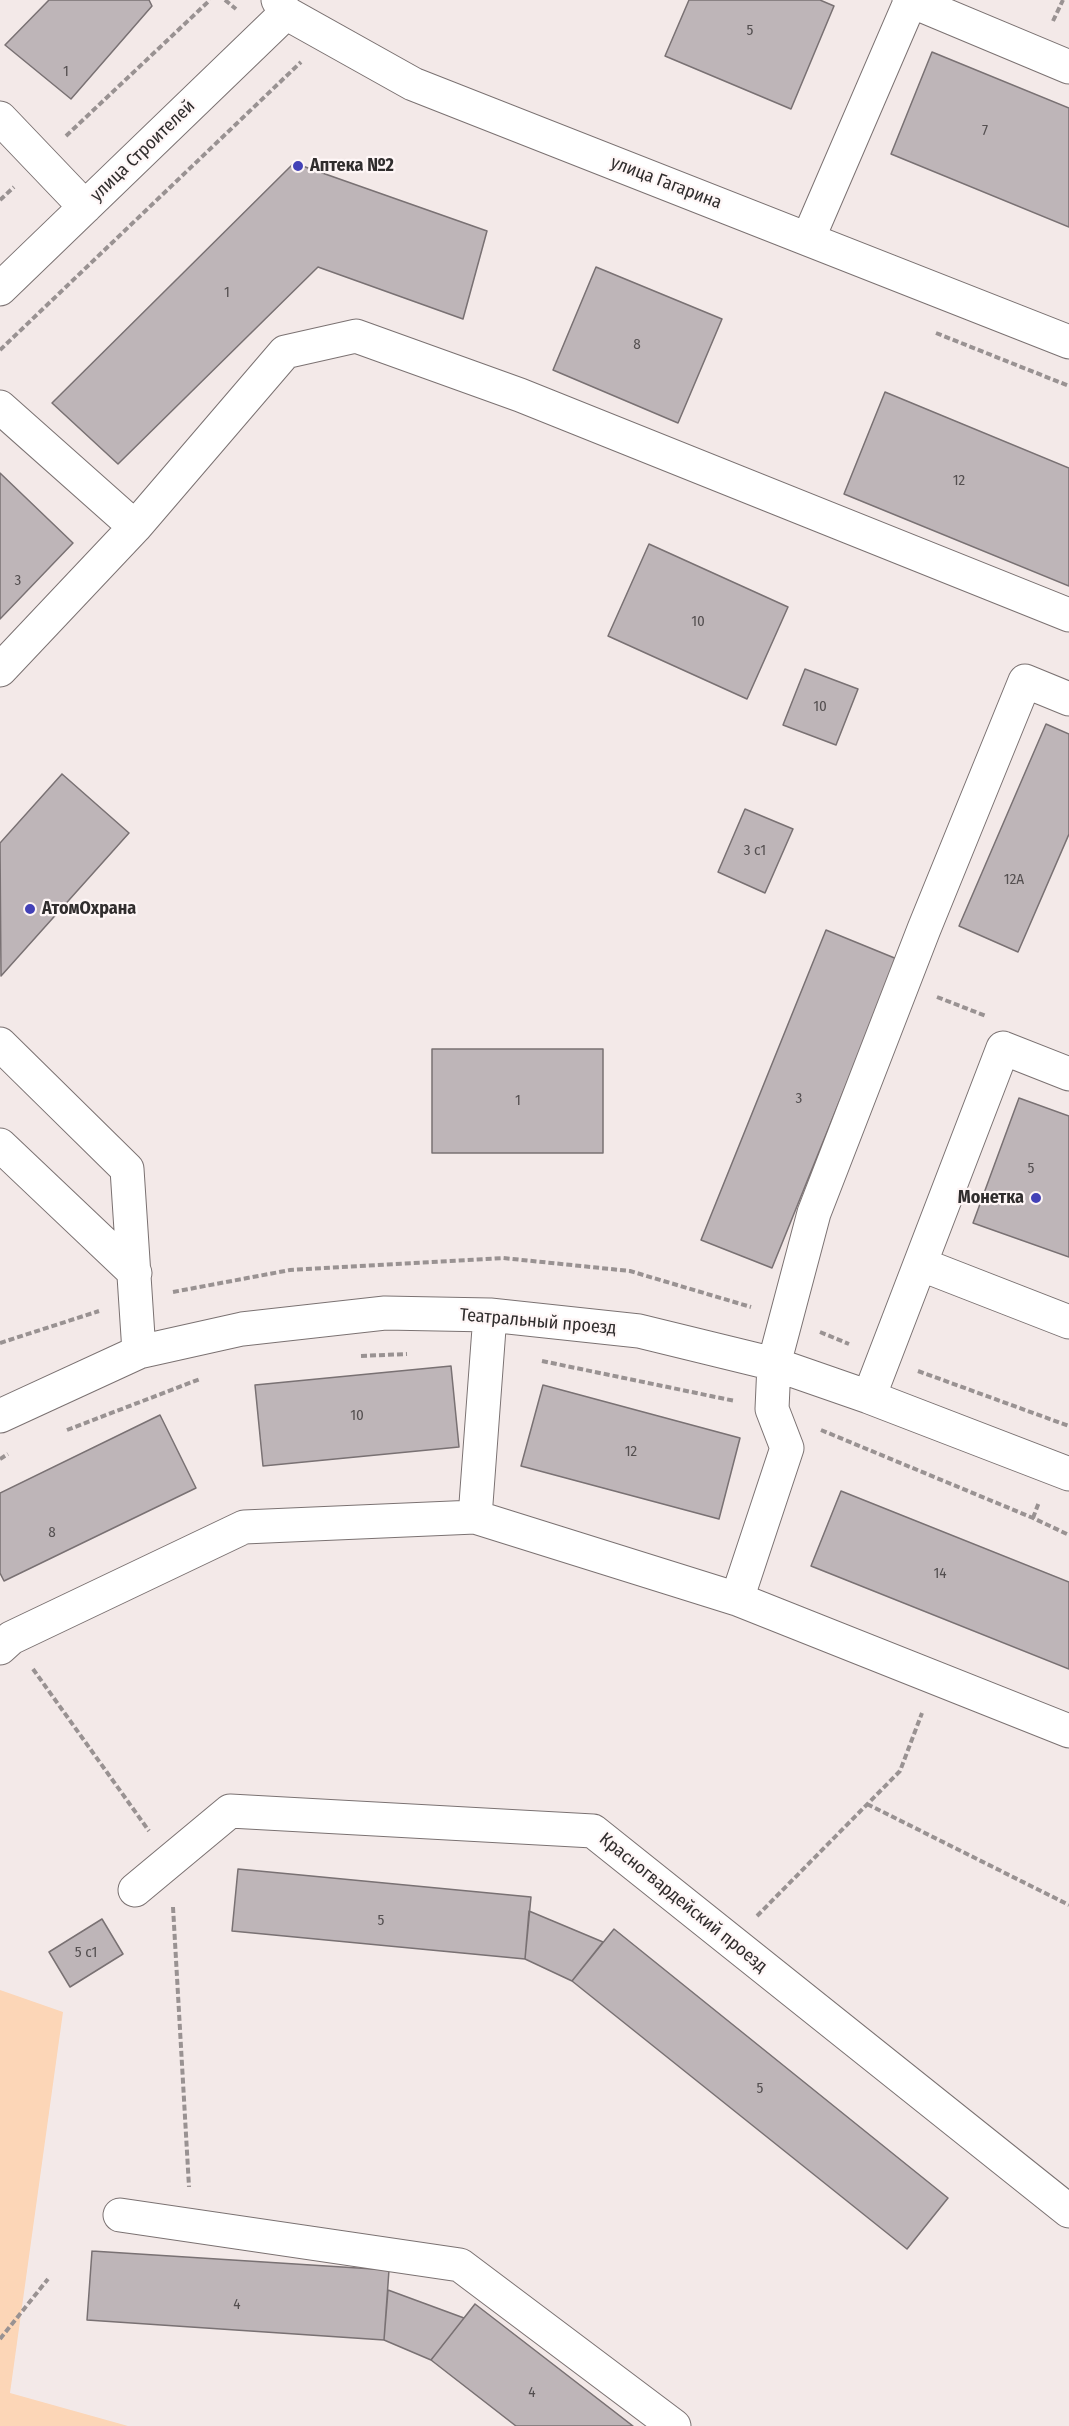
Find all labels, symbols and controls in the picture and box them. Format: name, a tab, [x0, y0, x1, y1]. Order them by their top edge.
house number: 5	[747, 22, 753, 40]
house number: 1	[63, 63, 69, 81]
street label: улица Строителей	[86, 96, 200, 206]
house number: 7	[982, 122, 988, 140]
street label: улица Гагарина	[607, 152, 725, 214]
place label: Аптека №2	[310, 155, 394, 177]
marker: Аптека №2	[291, 159, 305, 173]
house number: 1	[224, 284, 230, 302]
house number: 8	[633, 336, 641, 354]
house number: 12	[953, 472, 965, 490]
house number: 3	[15, 572, 21, 590]
house number: 10	[691, 613, 705, 631]
house number: 10	[813, 698, 827, 716]
house number: 3 с1	[744, 842, 766, 860]
house number: 12А	[1004, 871, 1024, 889]
place label: АтомОхрана	[42, 898, 136, 920]
marker: АтомОхрана	[23, 902, 37, 916]
house number: 3	[796, 1090, 802, 1108]
house number: 1	[515, 1092, 521, 1110]
house number: 5	[1028, 1160, 1034, 1178]
place label: Монетка	[958, 1187, 1024, 1209]
marker: Монетка	[1029, 1191, 1043, 1205]
street label: Театральный проезд	[459, 1304, 617, 1340]
house number: 10	[350, 1407, 364, 1425]
house number: 12	[625, 1443, 637, 1461]
house number: 8	[48, 1524, 56, 1542]
house number: 14	[933, 1565, 947, 1583]
street label: Красногвардейский проезд	[595, 1829, 771, 1977]
house number: 5	[378, 1912, 384, 1930]
house number: 5 с1	[75, 1944, 97, 1962]
house number: 5	[757, 2080, 763, 2098]
house number: 4	[233, 2296, 241, 2314]
house number: 4	[528, 2384, 536, 2402]

